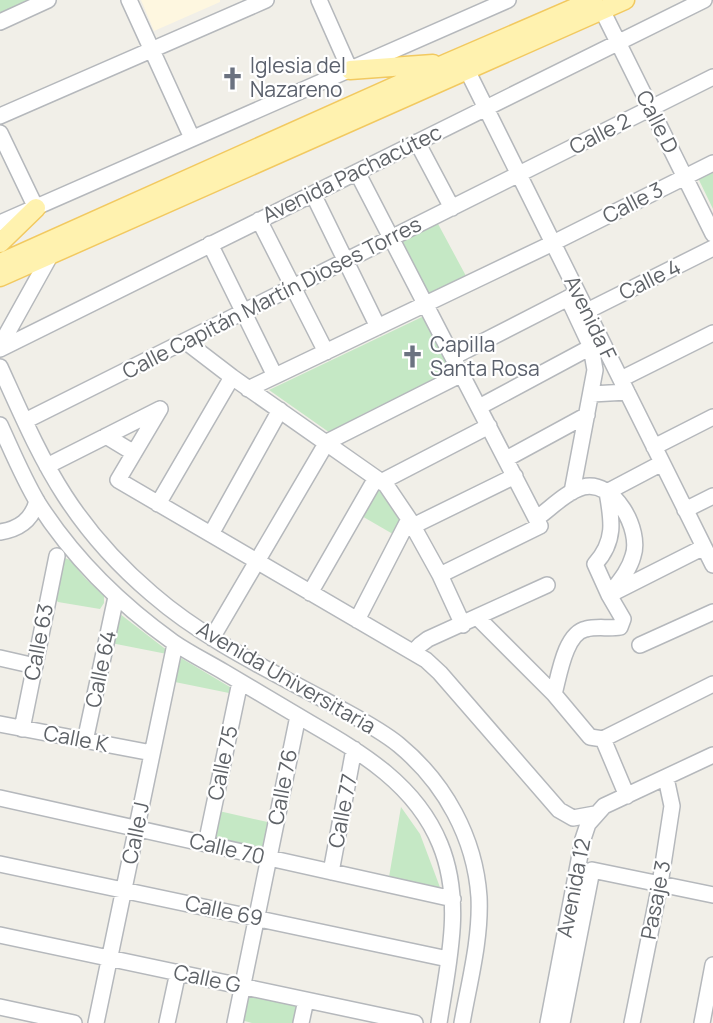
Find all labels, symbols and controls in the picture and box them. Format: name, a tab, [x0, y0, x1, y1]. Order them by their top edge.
place label: Iglesia del Nazareno	[250, 51, 346, 103]
church icon: Iglesia del Nazareno	[219, 65, 245, 91]
street label: Calle D	[630, 85, 686, 158]
street label: Calle 2	[564, 106, 635, 160]
street label: Avenida Pachacútec	[257, 118, 446, 229]
street label: Calle 3	[597, 175, 668, 229]
street label: Calle Capitán Martín Dioses Torres	[117, 209, 426, 385]
street label: Calle 4	[614, 252, 685, 306]
street label: Avenida F	[558, 271, 624, 365]
place label: Capilla Santa Rosa	[430, 330, 540, 382]
church icon: Capilla Santa Rosa	[399, 344, 425, 370]
street label: Calle 63	[17, 601, 59, 683]
street label: Avenida Universitaria	[192, 614, 381, 740]
street label: Calle 64	[78, 628, 122, 710]
street label: Calle K	[41, 718, 112, 758]
street label: Calle 75	[200, 723, 244, 803]
street label: Calle 76	[261, 747, 303, 827]
street label: Calle 77	[321, 772, 363, 850]
street label: Calle J	[115, 799, 155, 866]
street label: Calle 70	[187, 826, 268, 870]
street label: Avenida 12	[550, 836, 596, 940]
street label: Pasaje 3	[634, 858, 676, 942]
street label: Calle 69	[183, 888, 266, 932]
street label: Calle G	[171, 957, 243, 999]

